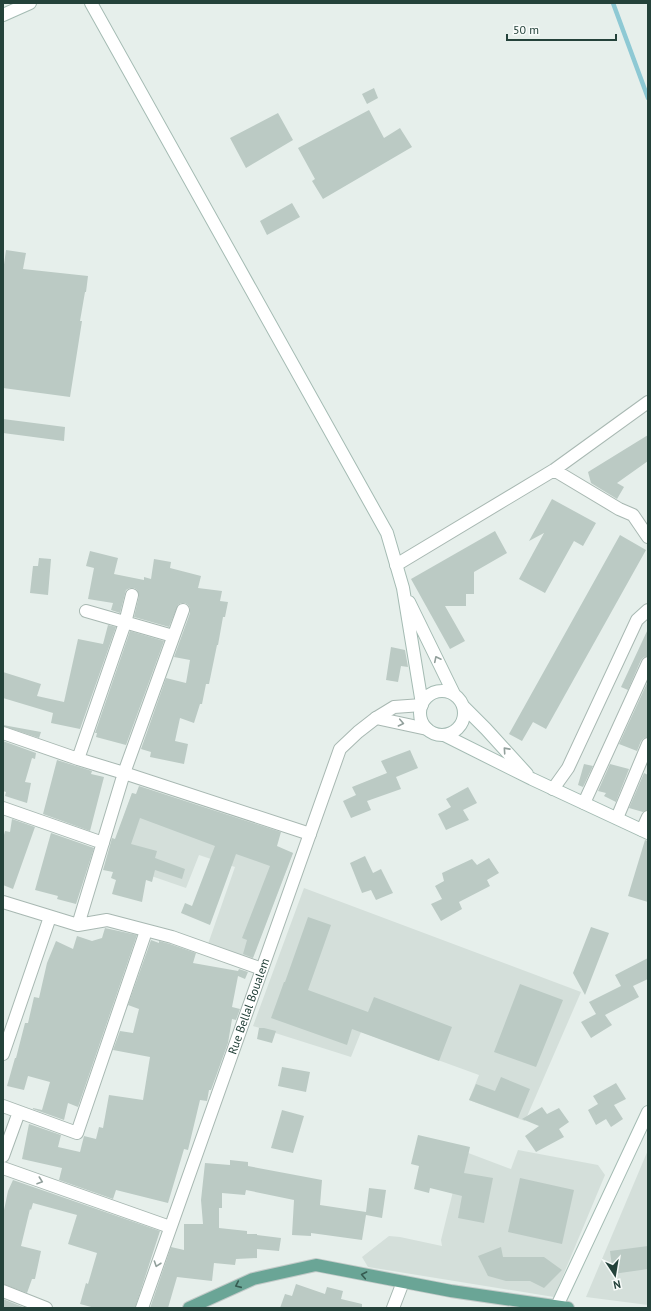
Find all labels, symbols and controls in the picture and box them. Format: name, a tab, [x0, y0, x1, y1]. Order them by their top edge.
scale bar	[507, 16, 616, 42]
text: 50 m	[513, 22, 539, 37]
one-way arrow	[434, 656, 442, 663]
one-way arrow	[398, 719, 405, 727]
one-way arrow	[503, 748, 510, 755]
street label: Rue Bellal Boualem	[224, 956, 272, 1056]
one-way arrow	[36, 1176, 43, 1185]
north arrow	[595, 1255, 635, 1295]
one-way arrow	[154, 1260, 162, 1267]
one-way arrow	[361, 1271, 367, 1279]
text: N	[612, 1277, 622, 1292]
one-way arrow	[235, 1281, 242, 1289]

